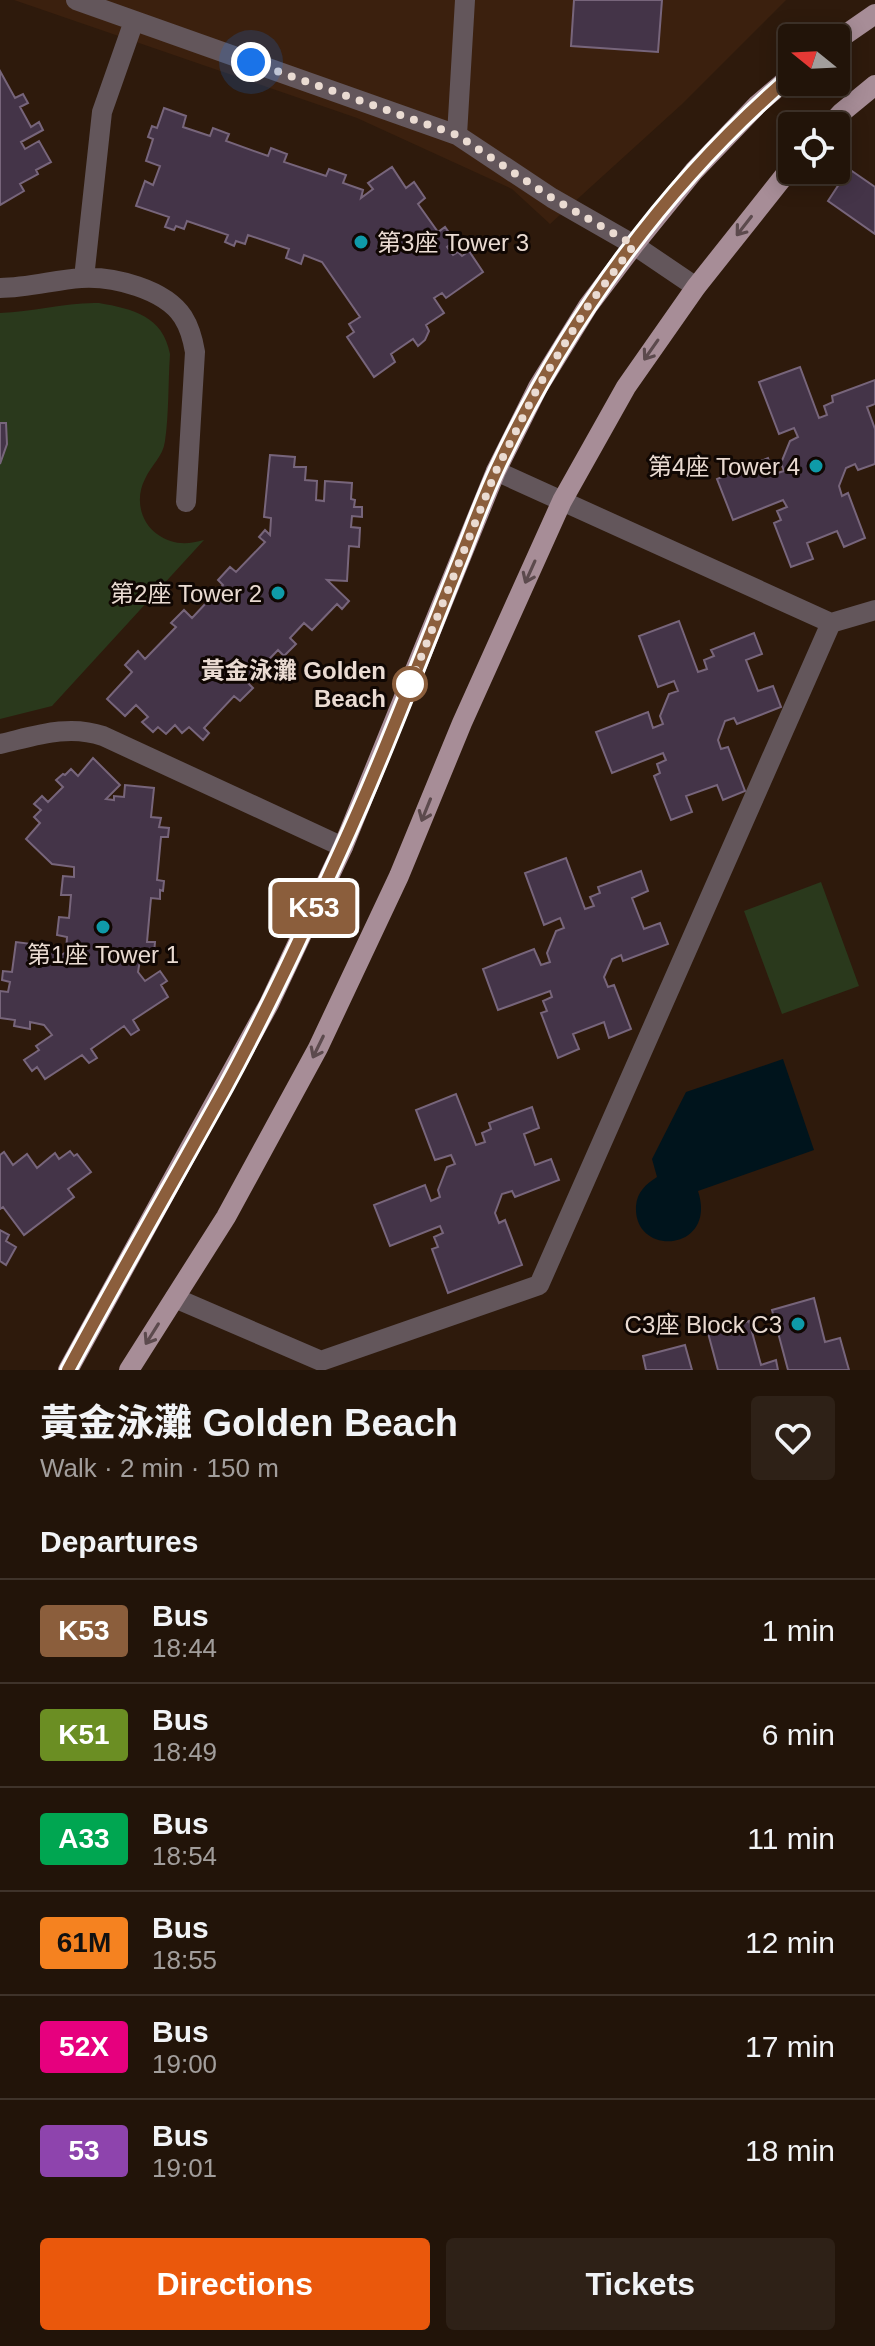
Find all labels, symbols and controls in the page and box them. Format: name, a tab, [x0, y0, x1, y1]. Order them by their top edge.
north arrow	[778, 24, 850, 96]
map controls	[778, 24, 850, 184]
your location	[231, 42, 271, 82]
button: locate	[778, 112, 850, 184]
one-way arrow	[735, 215, 752, 236]
place label: 第3座 Tower 3	[377, 229, 529, 256]
marker: 第3座 Tower 3	[352, 233, 370, 251]
one-way arrow	[643, 339, 660, 361]
place label: 第4座 Tower 4	[648, 453, 800, 480]
marker: 第4座 Tower 4	[807, 457, 825, 475]
one-way arrow	[522, 560, 537, 584]
place label: 第2座 Tower 2	[110, 580, 262, 607]
marker: 第2座 Tower 2	[269, 584, 287, 602]
place label: 黃金泳灘 Golden Beach	[201, 657, 386, 712]
marker: 黃金泳灘 Golden Beach	[393, 667, 427, 701]
one-way arrow	[418, 797, 433, 822]
line badge: K53	[268, 882, 360, 934]
text: K53	[288, 892, 340, 923]
marker: 第1座 Tower 1	[94, 918, 112, 936]
place label: 第1座 Tower 1	[27, 941, 179, 968]
one-way arrow	[310, 1034, 326, 1058]
place label: C3座 Block C3	[625, 1311, 782, 1338]
marker: C3座 Block C3	[789, 1315, 807, 1333]
one-way arrow	[144, 1322, 160, 1345]
button: heart	[751, 1396, 835, 1480]
text: 黃金泳灘 Golden Beach	[40, 1402, 458, 1444]
text: Walk · 2 min · 150 m	[40, 1453, 279, 1483]
text: Departures	[40, 1525, 198, 1558]
text: Bus	[152, 1599, 209, 1632]
text: 1 min	[762, 1614, 835, 1647]
text: K53	[58, 1615, 110, 1646]
text: 18:44	[152, 1633, 217, 1663]
text: Bus	[152, 1703, 209, 1736]
text: 6 min	[762, 1718, 835, 1751]
text: K51	[58, 1719, 110, 1750]
text: 18:49	[152, 1737, 217, 1767]
text: Bus	[152, 1807, 209, 1840]
text: 11 min	[747, 1822, 835, 1855]
text: A33	[58, 1823, 110, 1854]
text: 18:54	[152, 1841, 217, 1871]
text: Bus	[152, 1911, 209, 1944]
text: 12 min	[745, 1926, 835, 1959]
text: 61M	[57, 1927, 111, 1958]
text: 18:55	[152, 1945, 217, 1975]
text: Bus	[152, 2015, 209, 2048]
text: 17 min	[745, 2030, 835, 2063]
text: 52X	[59, 2031, 109, 2062]
text: 19:00	[152, 2049, 217, 2079]
text: Bus	[152, 2119, 209, 2152]
text: 18 min	[745, 2134, 835, 2167]
text: 53	[68, 2135, 100, 2166]
text: 19:01	[152, 2153, 217, 2183]
button: Directions	[40, 2238, 430, 2330]
button: Tickets	[446, 2238, 835, 2330]

